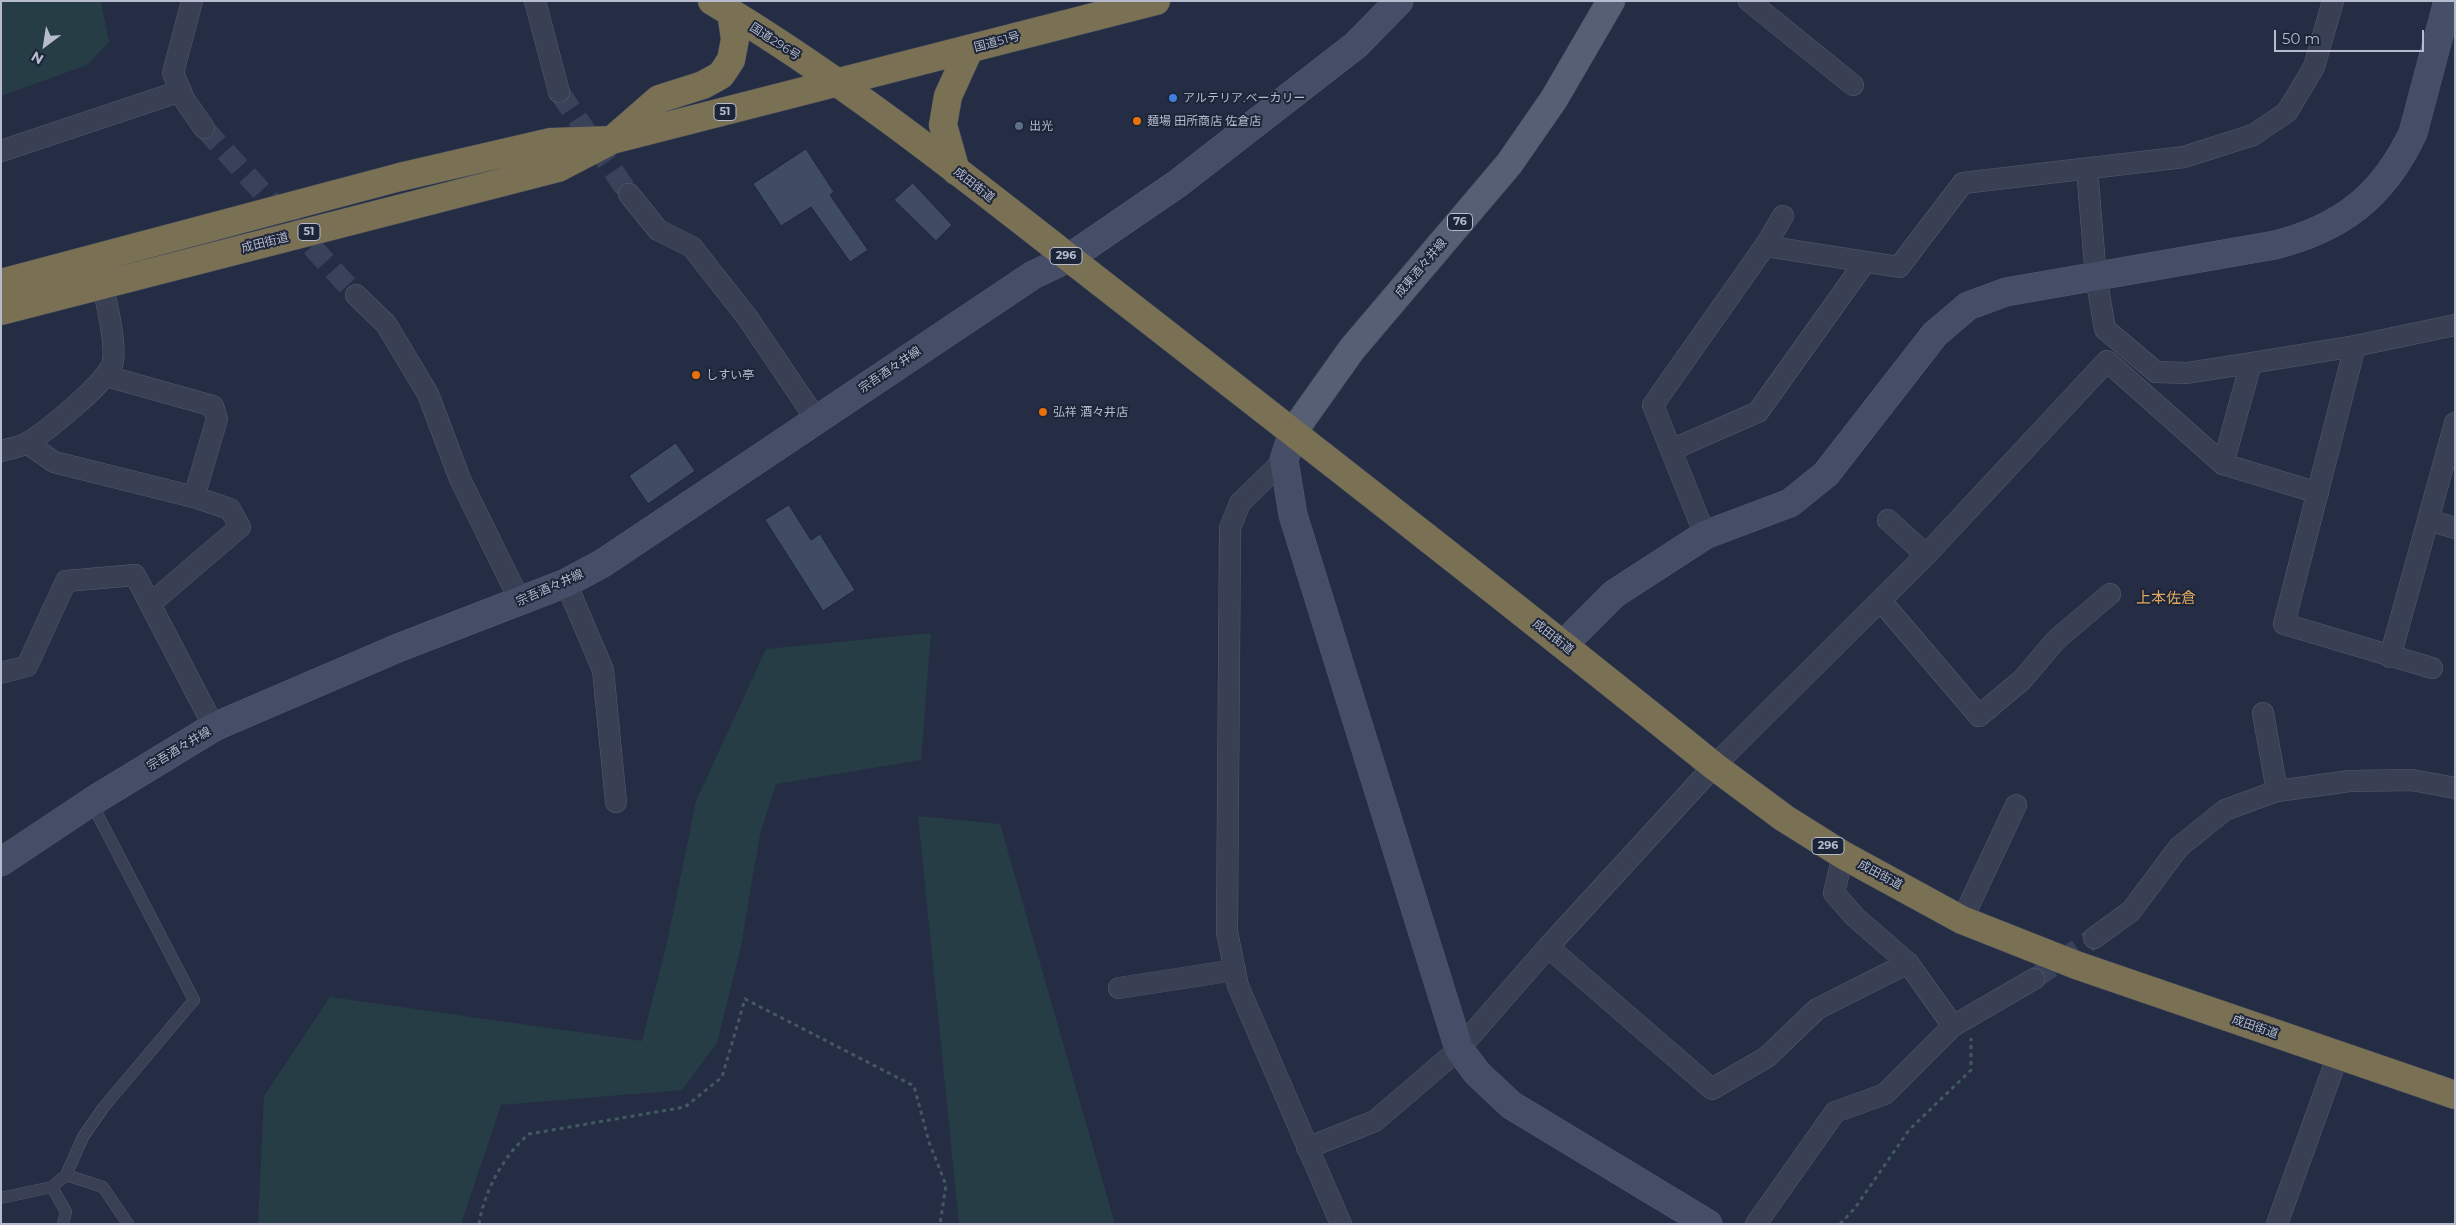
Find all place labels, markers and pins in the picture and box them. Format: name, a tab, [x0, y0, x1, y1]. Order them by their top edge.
place label: アルテリア.ベーカリー	[1183, 91, 1306, 105]
marker: アルテリア.ベーカリー	[1167, 92, 1179, 104]
place label: 麺場 田所商店 佐倉店	[1147, 114, 1261, 128]
marker: 麺場 田所商店 佐倉店	[1131, 115, 1143, 127]
place label: 出光	[1029, 119, 1053, 133]
marker: 出光	[1013, 120, 1025, 132]
place label: しすい亭	[706, 368, 754, 382]
marker: しすい亭	[690, 369, 702, 381]
place label: 弘祥 酒々井店	[1053, 405, 1128, 419]
marker: 弘祥 酒々井店	[1037, 406, 1049, 418]

